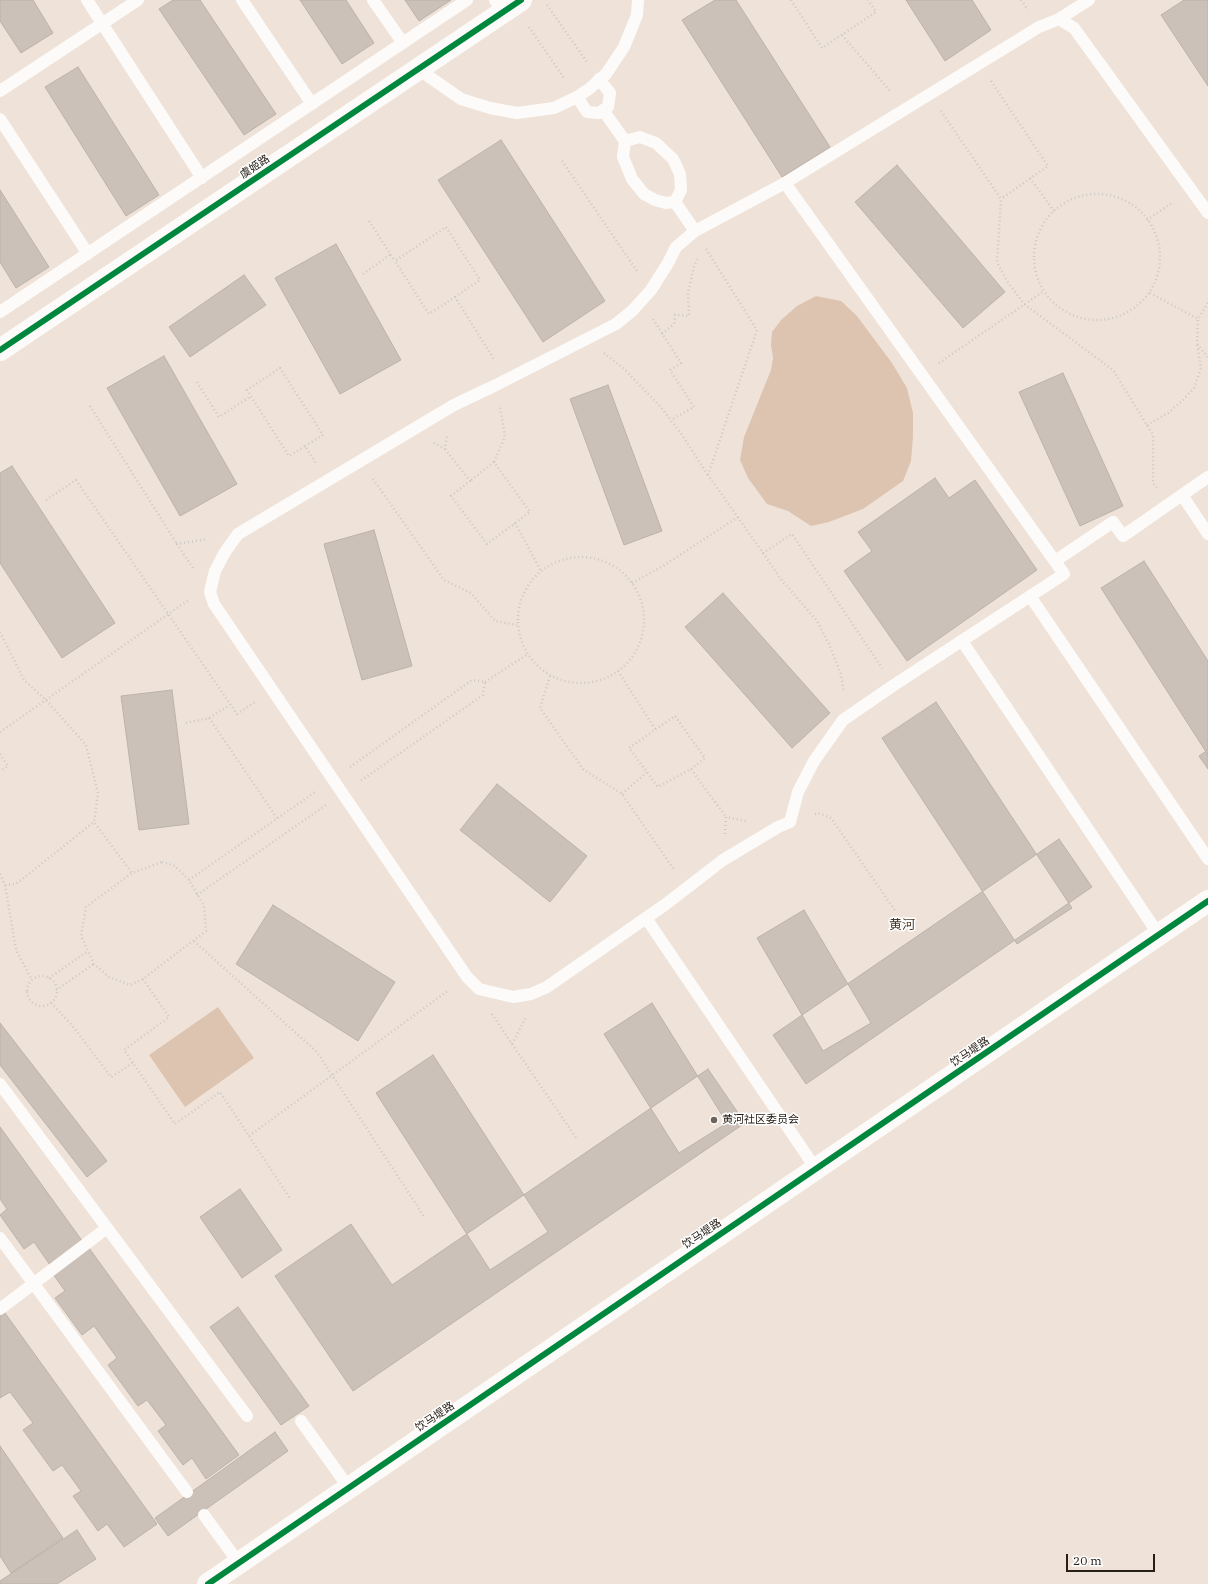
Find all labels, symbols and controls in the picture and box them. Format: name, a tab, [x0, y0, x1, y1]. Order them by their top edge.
street label: 虞姬路	[238, 152, 272, 182]
district label: 黄河	[889, 917, 915, 933]
street label: 饮马堤路	[948, 1034, 992, 1070]
place label: 黄河社区委员会	[722, 1113, 799, 1127]
marker: 黄河社区委员会	[709, 1115, 719, 1125]
street label: 饮马堤路	[680, 1216, 724, 1252]
street label: 饮马堤路	[413, 1399, 457, 1435]
scale bar	[1068, 1546, 1157, 1572]
text: 20 m	[1073, 1553, 1102, 1568]

